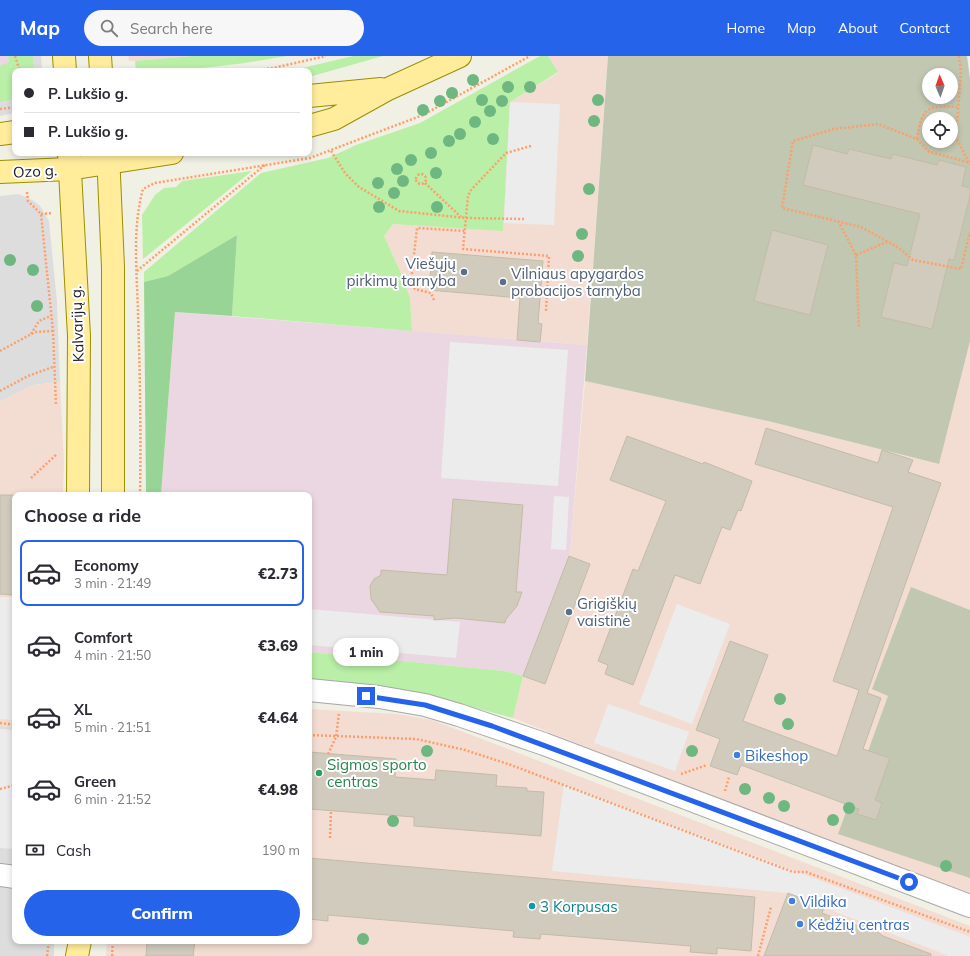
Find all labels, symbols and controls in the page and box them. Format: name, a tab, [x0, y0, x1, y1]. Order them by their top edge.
search box	[84, 10, 364, 46]
text: Map	[20, 16, 60, 40]
icon: search	[98, 17, 120, 39]
text: Search here	[130, 19, 213, 38]
text: Home	[726, 19, 765, 37]
text: Map	[787, 19, 816, 37]
text: About	[838, 19, 878, 37]
text: Contact	[900, 19, 950, 37]
north arrow	[922, 68, 958, 104]
map controls	[922, 68, 958, 148]
text: P. Lukšio g.	[48, 84, 128, 103]
button: locate	[922, 112, 958, 148]
text: P. Lukšio g.	[48, 122, 128, 141]
street label: Ozo g.	[12, 160, 58, 182]
place label: Viešųjų pirkimų tarnyba	[347, 254, 456, 290]
place label: Vilniaus apygardos probacijos tarnyba	[511, 264, 644, 300]
marker: Viešųjų pirkimų tarnyba	[459, 267, 469, 277]
marker: Vilniaus apygardos probacijos tarnyba	[498, 277, 508, 287]
street label: Kalvarijų g.	[66, 285, 88, 363]
text: Choose a ride	[24, 504, 141, 527]
icon: car	[26, 555, 62, 591]
text: Economy	[74, 556, 139, 575]
text: €2.73	[258, 564, 298, 583]
text: 3 min · 21:49	[74, 575, 151, 591]
place label: Grigiškių vaistinė	[577, 594, 637, 630]
marker: Grigiškių vaistinė	[564, 607, 574, 617]
icon: car	[26, 627, 62, 663]
text: Comfort	[74, 628, 132, 647]
text: €3.69	[258, 636, 298, 655]
callout: 1 min	[333, 638, 399, 666]
text: 1 min	[349, 644, 383, 660]
text: 4 min · 21:50	[74, 647, 151, 663]
route end	[357, 687, 375, 705]
icon: car	[26, 699, 62, 735]
text: XL	[74, 700, 92, 719]
text: €4.64	[258, 708, 298, 727]
text: 5 min · 21:51	[74, 719, 151, 735]
place label: Bikeshop	[745, 746, 808, 765]
marker: Bikeshop	[732, 750, 742, 760]
place label: Sigmos sporto centras	[327, 755, 427, 791]
marker: Sigmos sporto centras	[314, 768, 324, 778]
icon: car	[26, 771, 62, 807]
text: Green	[74, 772, 116, 791]
text: €4.98	[258, 780, 298, 799]
text: 6 min · 21:52	[74, 791, 151, 807]
icon: cash	[24, 839, 46, 861]
text: Cash	[56, 841, 91, 860]
text: 190 m	[262, 842, 300, 858]
route start	[900, 873, 918, 891]
button: Confirm	[24, 890, 300, 936]
place label: Vildika	[800, 892, 847, 911]
marker: Vildika	[787, 896, 797, 906]
place label: 3 Korpusas	[540, 897, 618, 916]
marker: 3 Korpusas	[527, 901, 537, 911]
place label: Kėdžių centras	[808, 915, 910, 934]
marker: Kėdžių centras	[795, 919, 805, 929]

